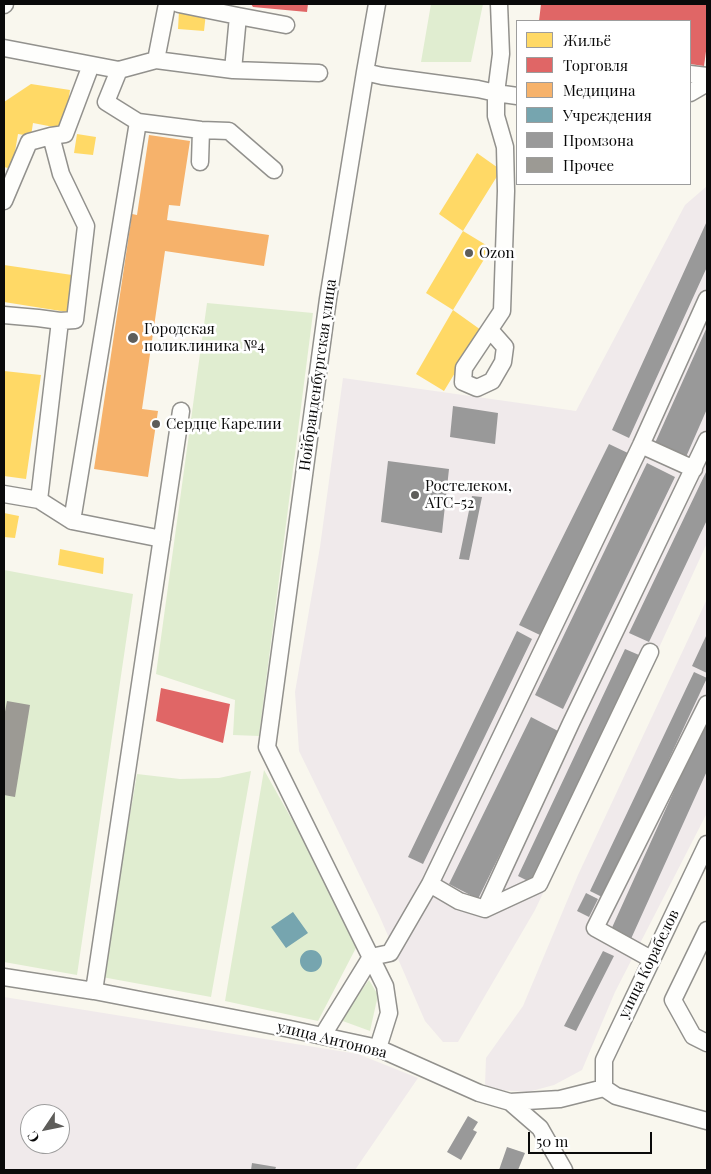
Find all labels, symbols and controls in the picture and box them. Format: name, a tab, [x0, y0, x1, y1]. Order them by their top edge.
legend	[516, 20, 691, 185]
text: Жильё	[563, 30, 611, 50]
text: Торговля	[563, 55, 628, 75]
text: Медицина	[563, 80, 635, 100]
text: Учреждения	[563, 105, 652, 125]
text: Промзона	[563, 130, 634, 150]
text: Прочее	[563, 155, 614, 175]
place label: Ozon	[479, 244, 514, 262]
marker: Ozon	[463, 247, 475, 259]
street label: Нойбранденбургская улица	[296, 278, 340, 472]
place label: Городская поликлиника №4	[144, 320, 265, 355]
marker: Городская поликлиника №4	[126, 331, 140, 345]
place label: Сердце Карелии	[166, 415, 282, 433]
marker: Сердце Карелии	[150, 418, 162, 430]
place label: Ростелеком, АТС-52	[425, 477, 512, 512]
marker: Ростелеком, АТС-52	[409, 489, 421, 501]
street label: улица Корабелов	[615, 907, 683, 1021]
street label: улица Антонова	[275, 1018, 389, 1062]
north arrow	[20, 1104, 70, 1154]
scale bar	[531, 1122, 655, 1154]
text: С	[22, 1128, 44, 1147]
text: 50 m	[536, 1131, 568, 1151]

